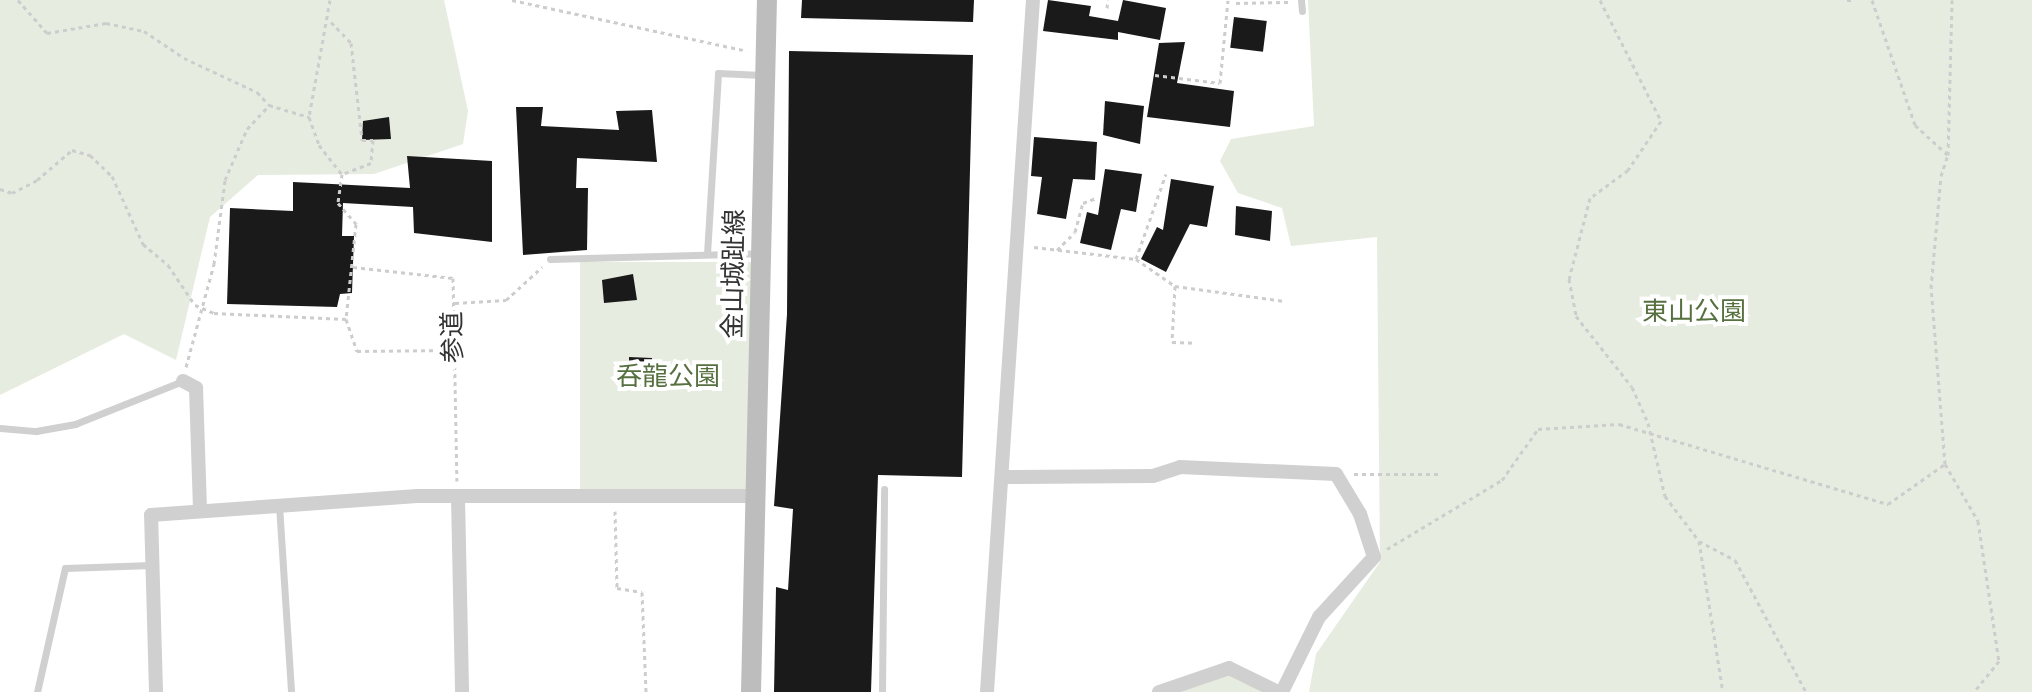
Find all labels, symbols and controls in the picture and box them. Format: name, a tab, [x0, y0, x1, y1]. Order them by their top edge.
street label: 金山城趾線	[718, 209, 752, 339]
park label: 東山公園	[1642, 297, 1746, 329]
street label: 参道	[438, 311, 470, 363]
park label: 呑龍公園	[616, 362, 720, 394]

